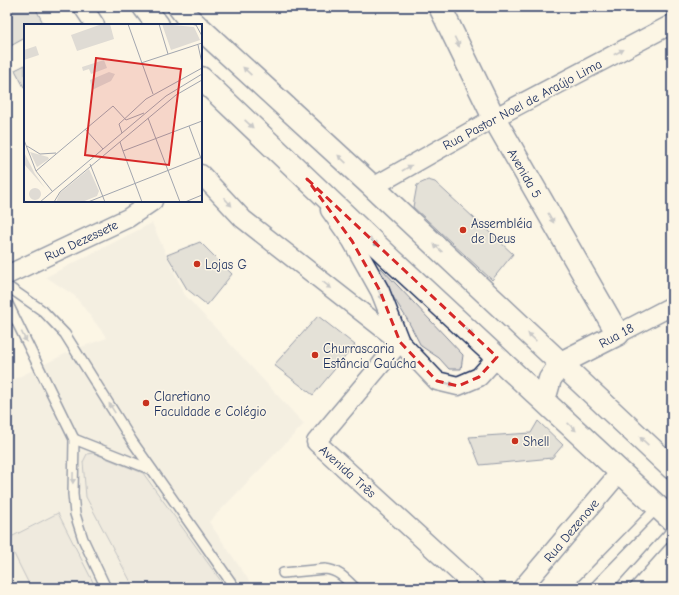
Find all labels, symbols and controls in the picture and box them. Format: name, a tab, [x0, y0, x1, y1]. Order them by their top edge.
inset map	[24, 24, 202, 202]
one-way arrow	[454, 36, 460, 48]
one-way arrow	[613, 49, 625, 55]
street label: Rua Pastor Noel de Araújo Lima	[440, 56, 604, 153]
one-way arrow	[242, 67, 252, 76]
one-way arrow	[244, 120, 254, 129]
street label: Avenida 5	[504, 146, 545, 201]
one-way arrow	[337, 155, 348, 164]
one-way arrow	[401, 164, 413, 171]
one-way arrow	[223, 197, 232, 207]
one-way arrow	[548, 212, 555, 224]
place label: Assembléia de Deus	[471, 216, 533, 246]
street label: Rua Dezessete	[42, 217, 121, 264]
marker: Assembléia de Deus	[458, 225, 468, 235]
one-way arrow	[369, 238, 379, 247]
one-way arrow	[433, 244, 442, 253]
place label: Lojas G	[205, 257, 247, 272]
marker: Lojas G	[192, 259, 202, 269]
one-way arrow	[322, 281, 333, 289]
one-way arrow	[378, 288, 384, 300]
street label: Rua 18	[596, 320, 636, 351]
one-way arrow	[464, 326, 474, 336]
one-way arrow	[21, 332, 27, 343]
one-way arrow	[528, 333, 537, 342]
place label: Churrascaria Estância Gaúcha	[323, 341, 416, 371]
marker: Churrascaria Estância Gaúcha	[310, 350, 320, 360]
one-way arrow	[443, 381, 455, 387]
place label: Claretiano Faculdade e Colégio	[154, 389, 266, 419]
marker: Claretiano Faculdade e Colégio	[141, 398, 151, 408]
one-way arrow	[108, 402, 115, 414]
one-way arrow	[567, 422, 577, 432]
place label: Shell	[523, 434, 549, 449]
marker: Shell	[510, 436, 520, 446]
one-way arrow	[639, 437, 648, 446]
street label: Avenida Três	[316, 442, 379, 501]
one-way arrow	[70, 472, 76, 485]
street label: Rua Dezenove	[541, 495, 602, 565]

